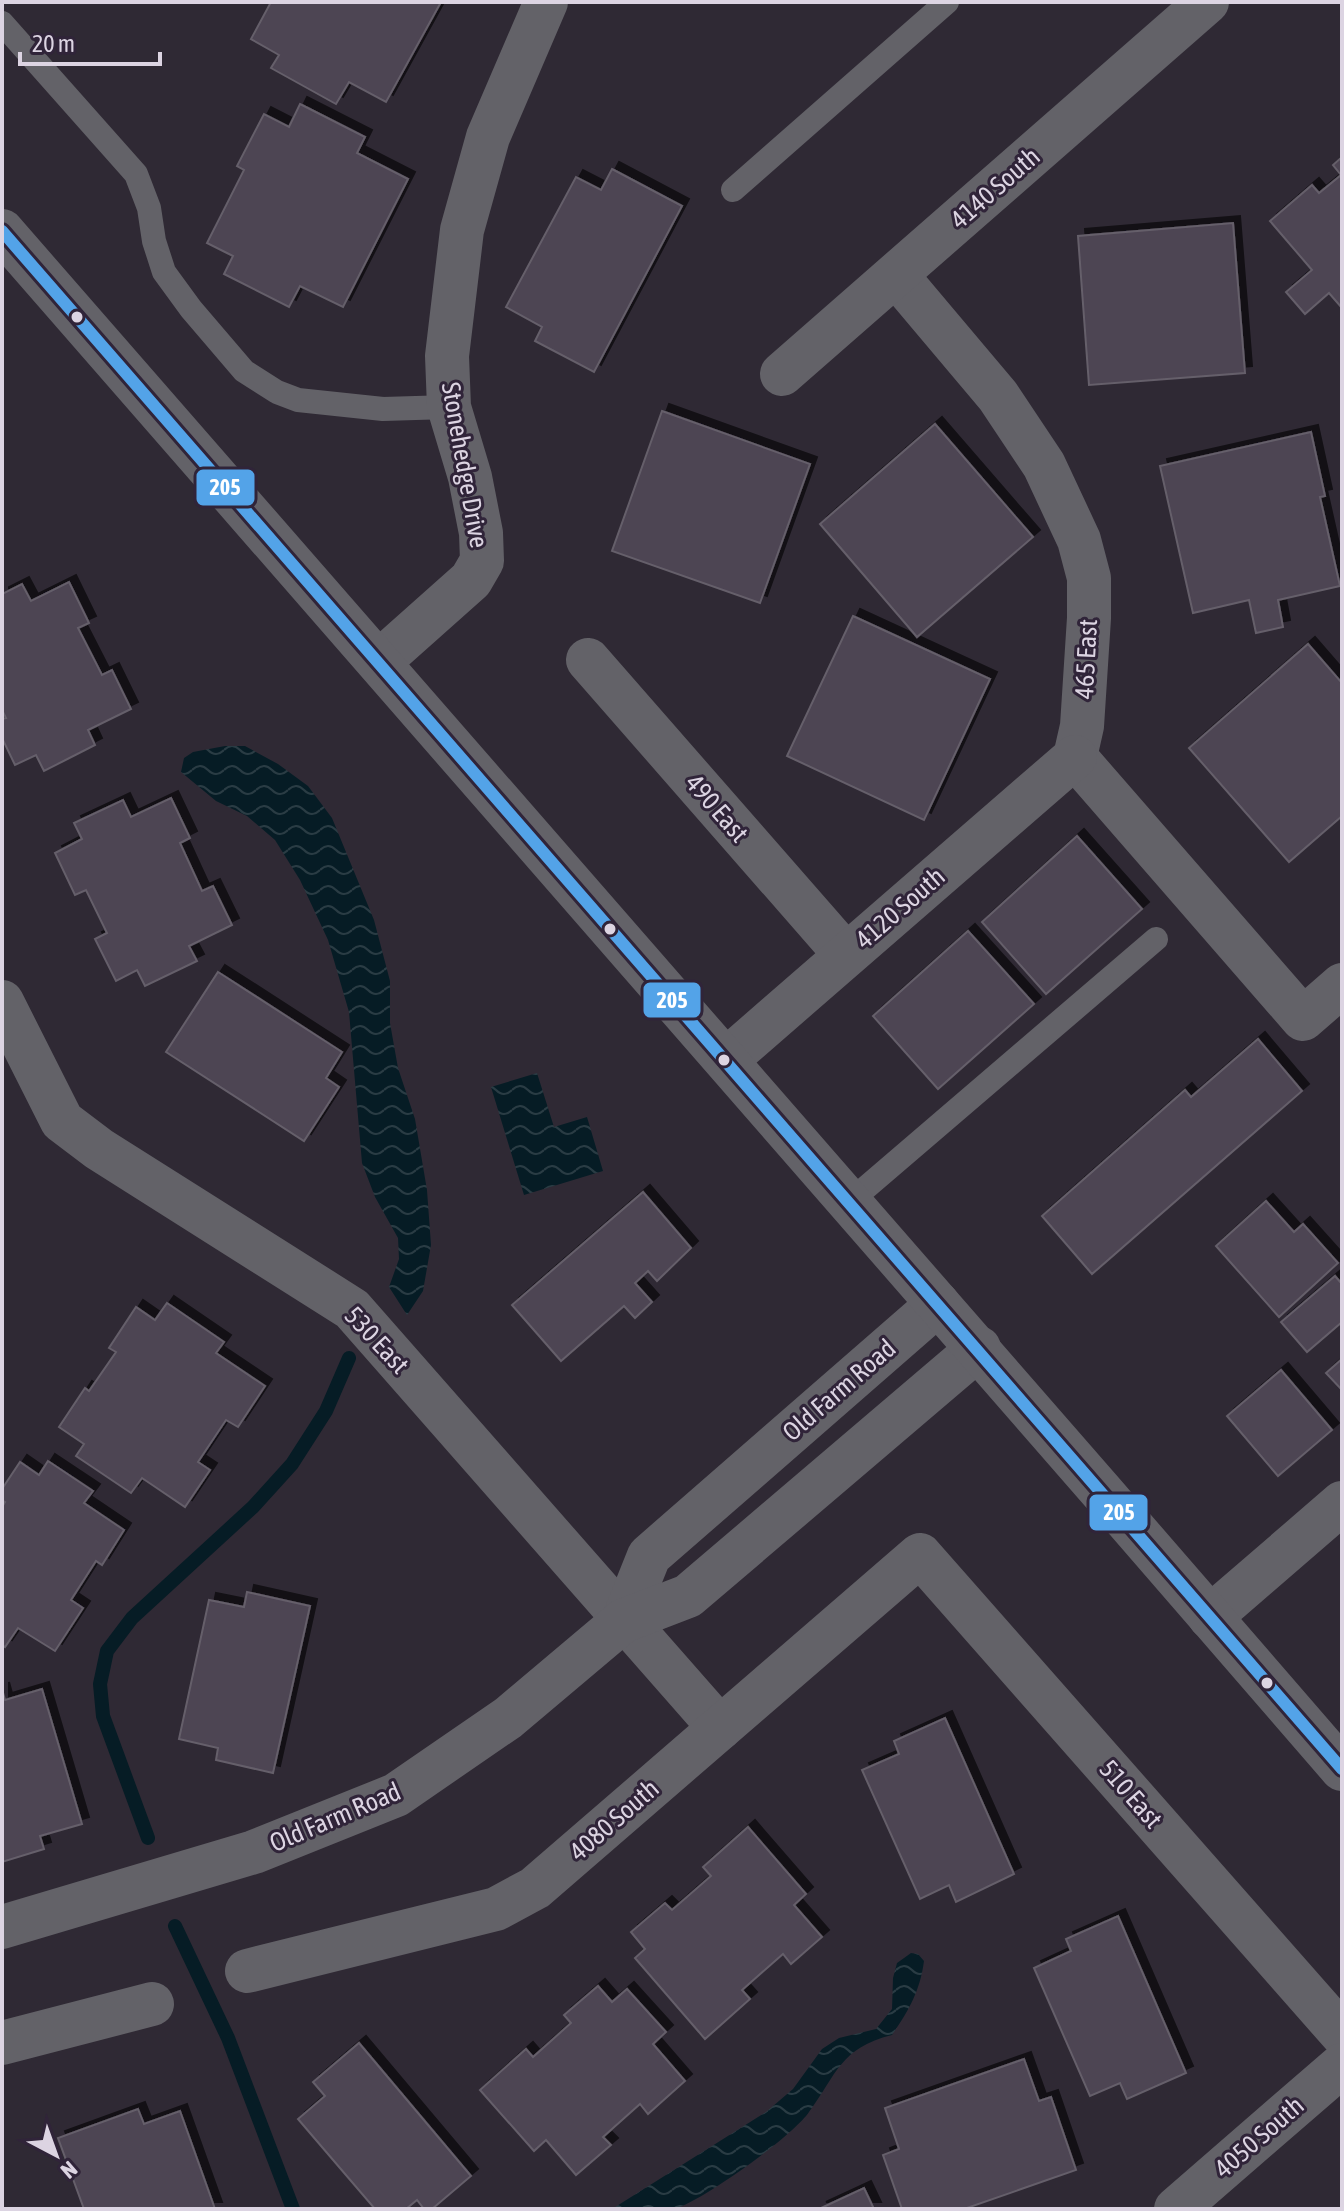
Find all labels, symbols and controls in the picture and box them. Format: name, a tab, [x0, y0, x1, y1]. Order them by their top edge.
scale bar	[20, 16, 160, 66]
text: 20 m	[32, 30, 75, 57]
street label: 4140 South	[944, 141, 1046, 235]
unlabelled marker	[69, 309, 85, 325]
street label: Stonehedge Drive	[436, 380, 494, 550]
line badge: 205	[195, 468, 256, 507]
text: 205	[209, 474, 241, 500]
street label: 465 East	[1069, 618, 1103, 700]
street label: 490 East	[679, 768, 755, 848]
street label: 4120 South	[849, 861, 951, 955]
unlabelled marker	[602, 921, 618, 937]
line badge: 205	[642, 981, 702, 1019]
text: 205	[656, 987, 688, 1013]
unlabelled marker	[716, 1052, 732, 1068]
street label: 530 East	[339, 1300, 415, 1380]
street label: Old Farm Road	[777, 1333, 901, 1447]
line badge: 205	[1088, 1493, 1149, 1532]
text: 205	[1103, 1499, 1135, 1525]
unlabelled marker	[1259, 1675, 1275, 1691]
street label: 510 East	[1093, 1754, 1169, 1834]
street label: 4080 South	[563, 1773, 665, 1867]
street label: Old Farm Road	[265, 1776, 405, 1858]
street label: 4050 South	[1208, 2090, 1310, 2184]
north arrow	[16, 2115, 96, 2195]
text: N	[56, 2156, 83, 2184]

